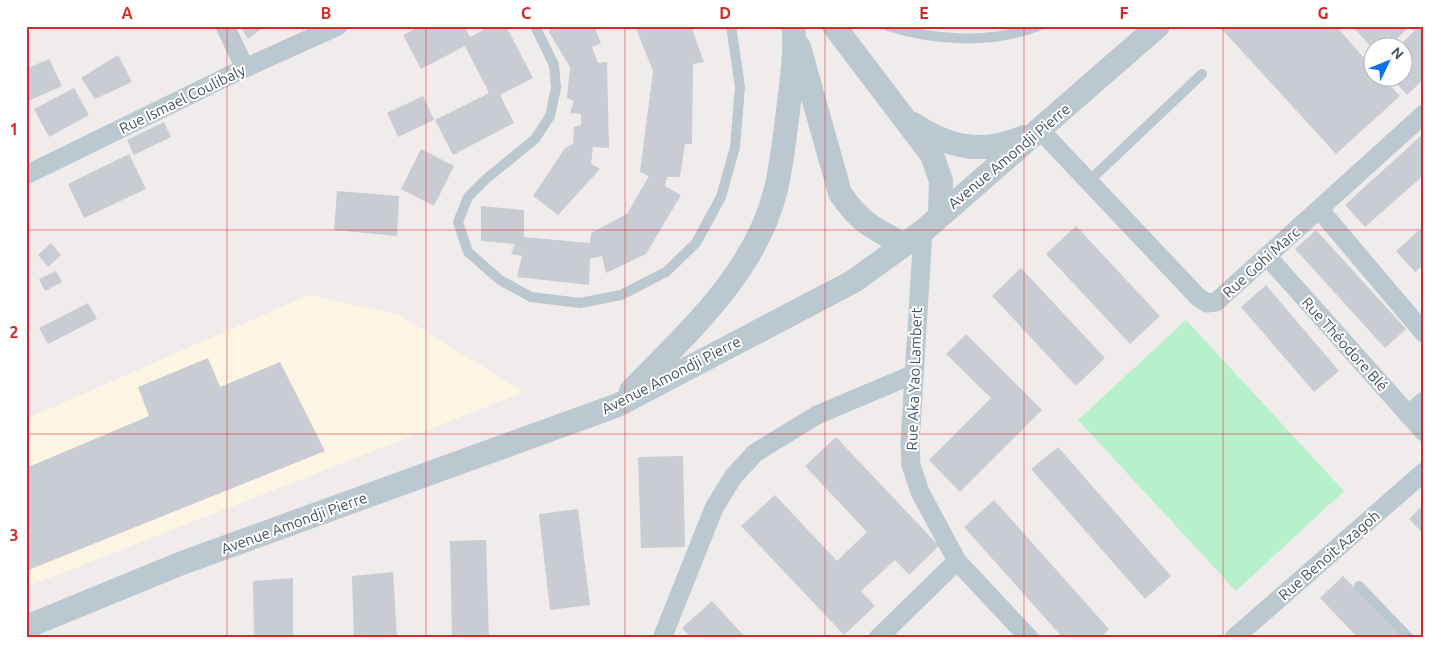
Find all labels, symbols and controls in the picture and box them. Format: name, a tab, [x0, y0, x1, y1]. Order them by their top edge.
text: A	[121, 4, 133, 22]
text: B	[321, 4, 331, 22]
text: C	[521, 4, 531, 22]
text: D	[719, 4, 731, 22]
text: E	[919, 4, 929, 22]
text: F	[1120, 4, 1129, 22]
text: G	[1317, 4, 1329, 22]
north arrow	[1362, 38, 1412, 88]
text: N	[1388, 44, 1407, 62]
street label: Rue Ismael Coulibaly	[116, 61, 248, 137]
street label: Avenue Amondji Pierre	[945, 100, 1073, 212]
text: 1	[9, 120, 19, 138]
street label: Rue Gohi Marc	[1219, 223, 1303, 301]
street label: Rue Théodore Blé	[1298, 294, 1392, 394]
street label: Rue Aka Yao Lambert	[903, 307, 925, 451]
text: 2	[9, 323, 19, 341]
street label: Avenue Amondji Pierre	[599, 332, 743, 418]
street label: Avenue Amondji Pierre	[219, 489, 369, 557]
street label: Rue Benoit Azagoh	[1275, 507, 1383, 603]
text: 3	[9, 526, 19, 544]

